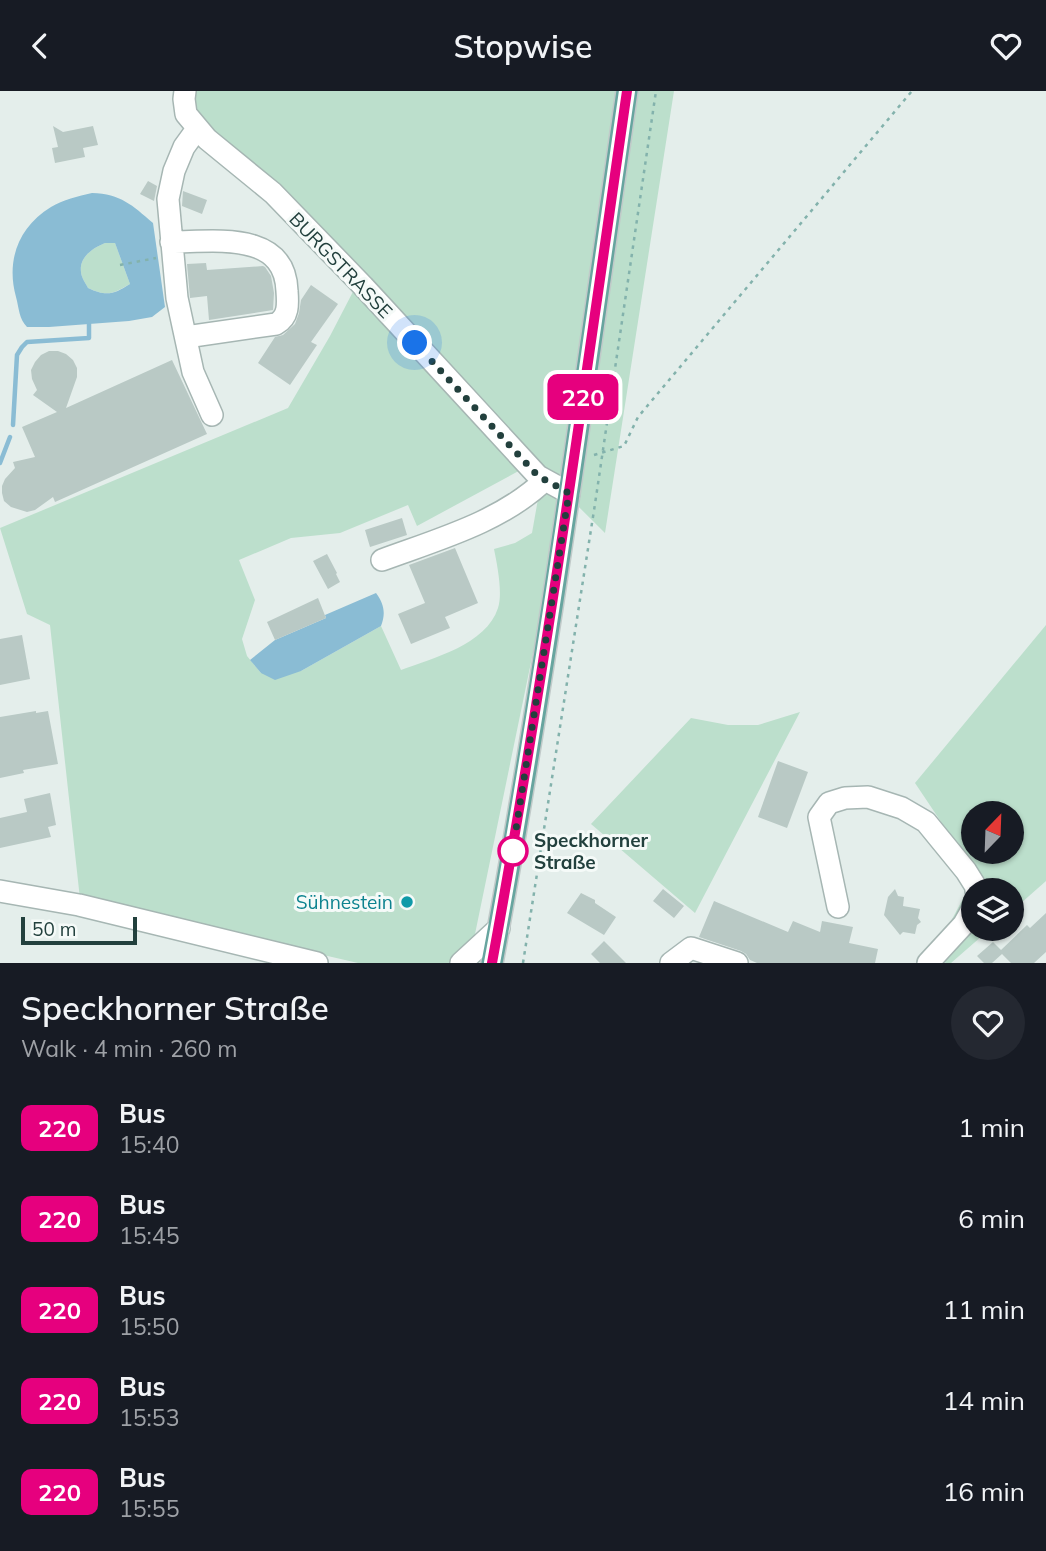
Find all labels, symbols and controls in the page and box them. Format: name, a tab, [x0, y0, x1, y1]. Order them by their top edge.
text: Stopwise	[454, 26, 592, 66]
icon: back	[21, 27, 59, 65]
icon: heart	[987, 27, 1025, 65]
street label: BURGSTRASSE	[284, 207, 398, 323]
your location	[397, 325, 432, 360]
line badge: 220	[543, 374, 623, 420]
text: 220	[561, 382, 605, 412]
north arrow	[961, 801, 1024, 865]
map controls	[961, 801, 1024, 941]
place label: Speckhorner Straße	[534, 828, 649, 874]
marker: Speckhorner Straße	[498, 836, 528, 866]
button: layers	[961, 878, 1024, 941]
place label: Sühnestein	[296, 890, 393, 914]
marker: Sühnestein	[399, 894, 415, 910]
scale bar	[21, 914, 136, 946]
text: 50 m	[32, 917, 76, 941]
button: heart	[951, 986, 1025, 1060]
text: Speckhorner Straße	[21, 987, 329, 1028]
text: Walk · 4 min · 260 m	[21, 1034, 238, 1063]
text: Bus	[119, 1097, 165, 1130]
text: 1 min	[958, 1111, 1025, 1144]
text: 220	[38, 1113, 81, 1143]
text: 15:40	[119, 1130, 179, 1159]
text: Bus	[119, 1188, 165, 1221]
text: 6 min	[958, 1202, 1025, 1235]
text: 220	[38, 1204, 81, 1234]
text: 15:45	[119, 1221, 179, 1250]
text: Bus	[119, 1279, 165, 1312]
text: 11 min	[943, 1293, 1025, 1326]
text: 220	[38, 1295, 81, 1325]
text: 15:50	[119, 1312, 179, 1341]
text: Bus	[119, 1370, 165, 1403]
text: 14 min	[943, 1384, 1025, 1417]
text: 220	[38, 1386, 81, 1416]
text: 15:53	[119, 1403, 179, 1432]
text: Bus	[119, 1461, 165, 1494]
text: 16 min	[943, 1475, 1025, 1508]
text: 220	[38, 1477, 81, 1507]
text: 15:55	[119, 1494, 179, 1523]

